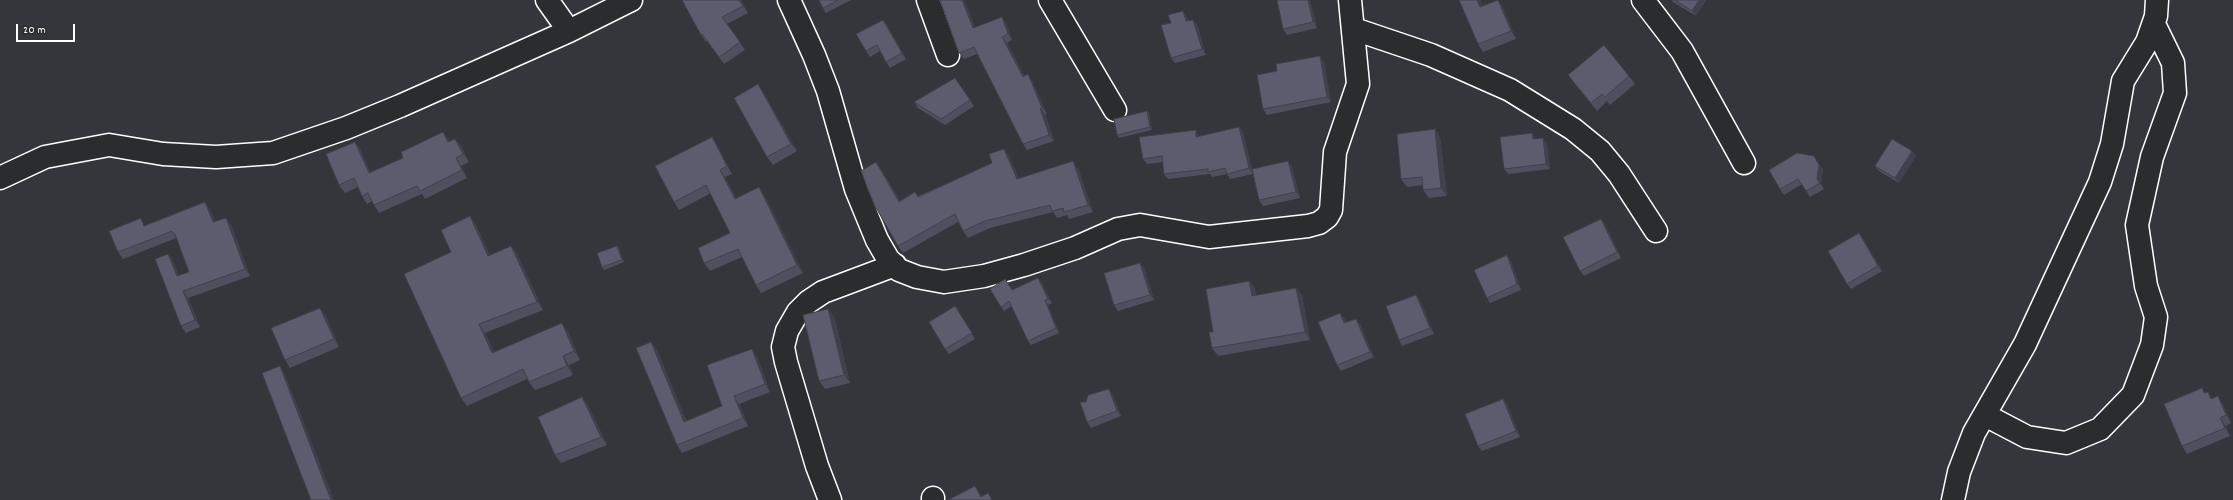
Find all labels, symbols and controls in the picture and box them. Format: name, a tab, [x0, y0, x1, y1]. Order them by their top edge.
scale bar	[18, 16, 77, 42]
text: 20 m	[23, 22, 46, 39]

